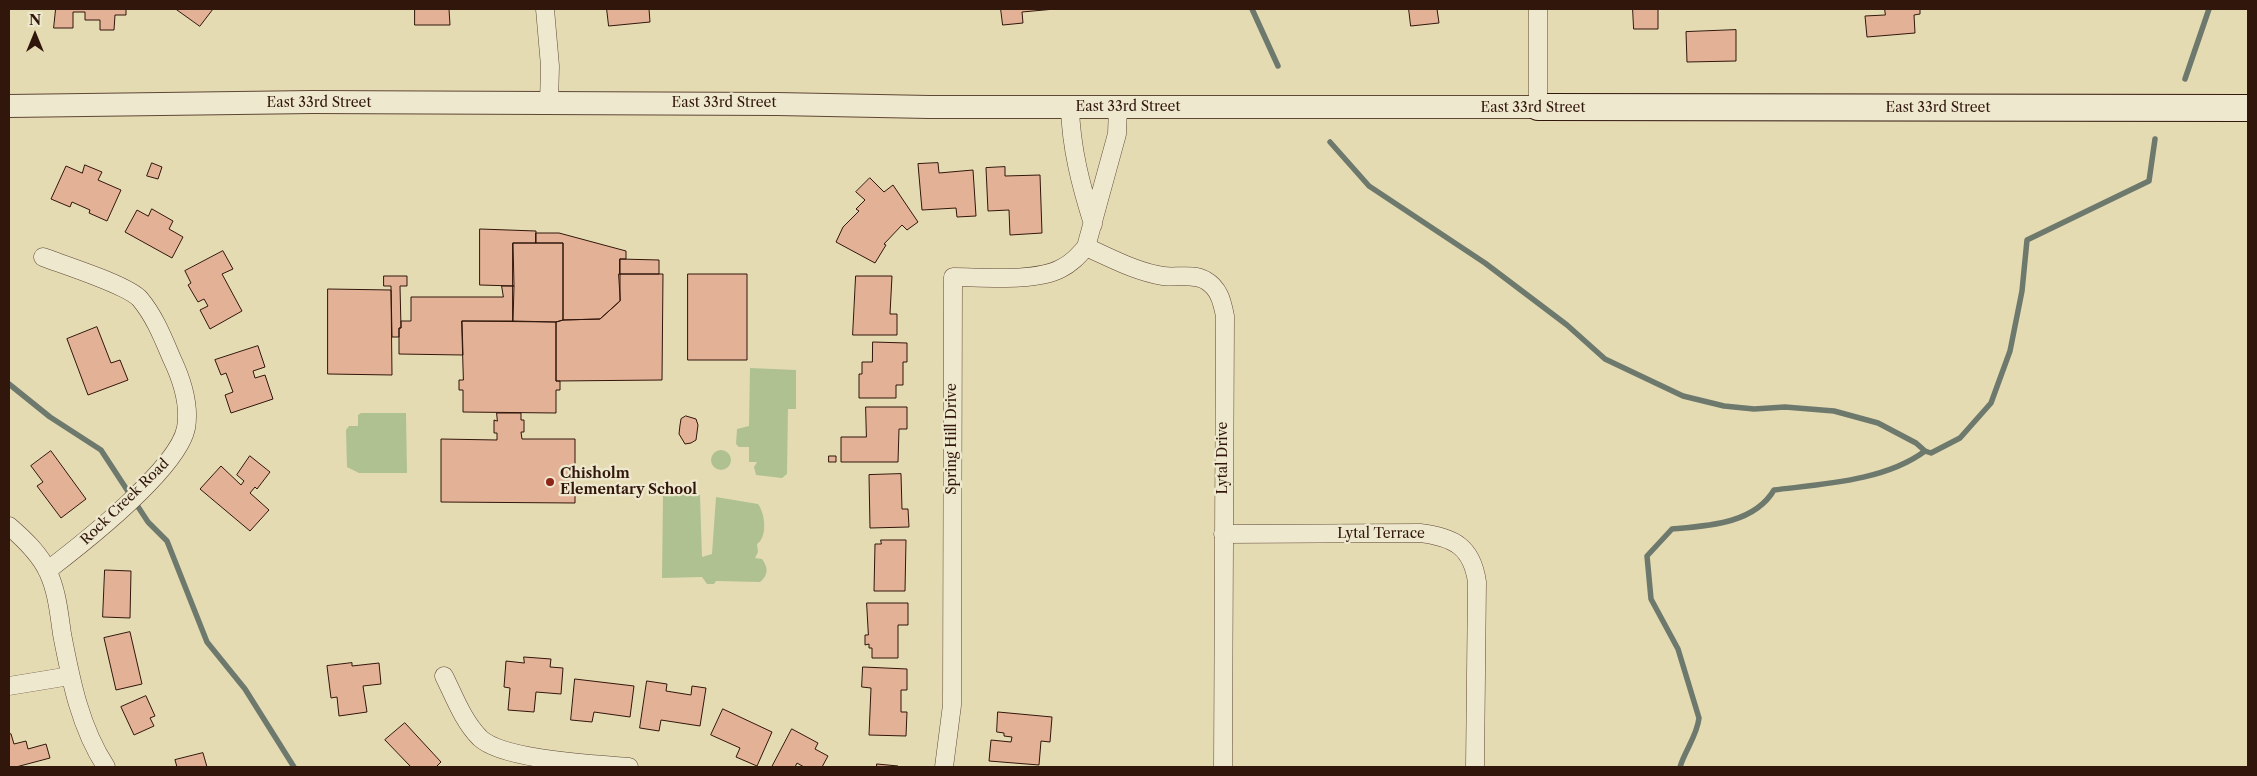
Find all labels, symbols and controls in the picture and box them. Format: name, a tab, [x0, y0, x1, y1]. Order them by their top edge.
north arrow	[10, 10, 60, 60]
text: N	[29, 11, 41, 29]
street label: East 33rd Street	[267, 95, 371, 111]
street label: East 33rd Street	[672, 95, 776, 111]
street label: East 33rd Street	[1076, 99, 1180, 115]
street label: East 33rd Street	[1481, 100, 1585, 116]
street label: East 33rd Street	[1886, 100, 1990, 116]
street label: Spring Hill Drive	[944, 383, 960, 495]
street label: Lytal Drive	[1215, 422, 1231, 494]
street label: Rock Creek Road	[77, 455, 173, 549]
place label: Chisholm Elementary School	[560, 466, 697, 498]
marker: Chisholm Elementary School	[544, 476, 556, 488]
street label: Lytal Terrace	[1337, 526, 1425, 542]

